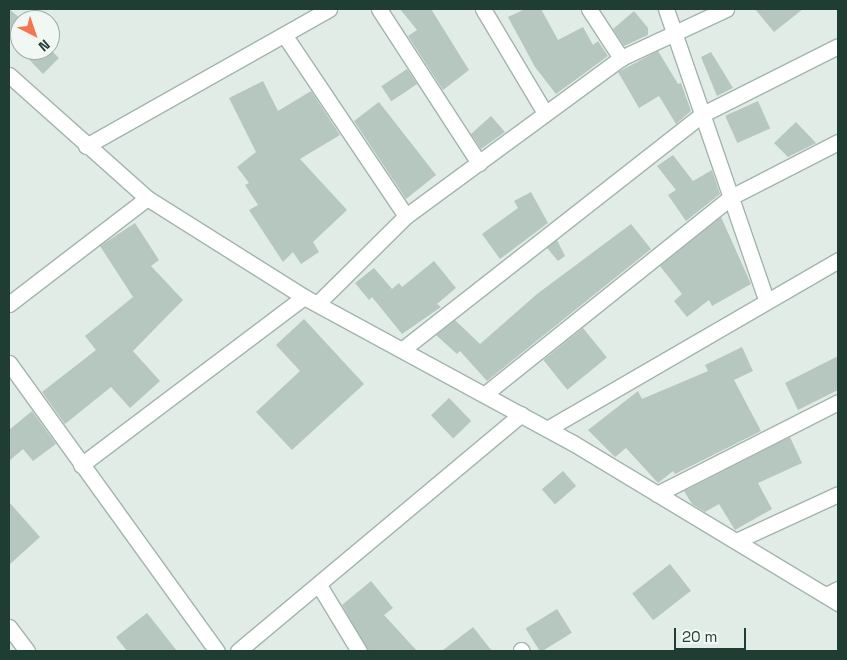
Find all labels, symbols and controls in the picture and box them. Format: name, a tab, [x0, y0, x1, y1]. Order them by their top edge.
north arrow	[10, 10, 60, 60]
text: N	[35, 36, 54, 55]
scale bar	[677, 618, 750, 650]
text: 20 m	[682, 627, 717, 646]

